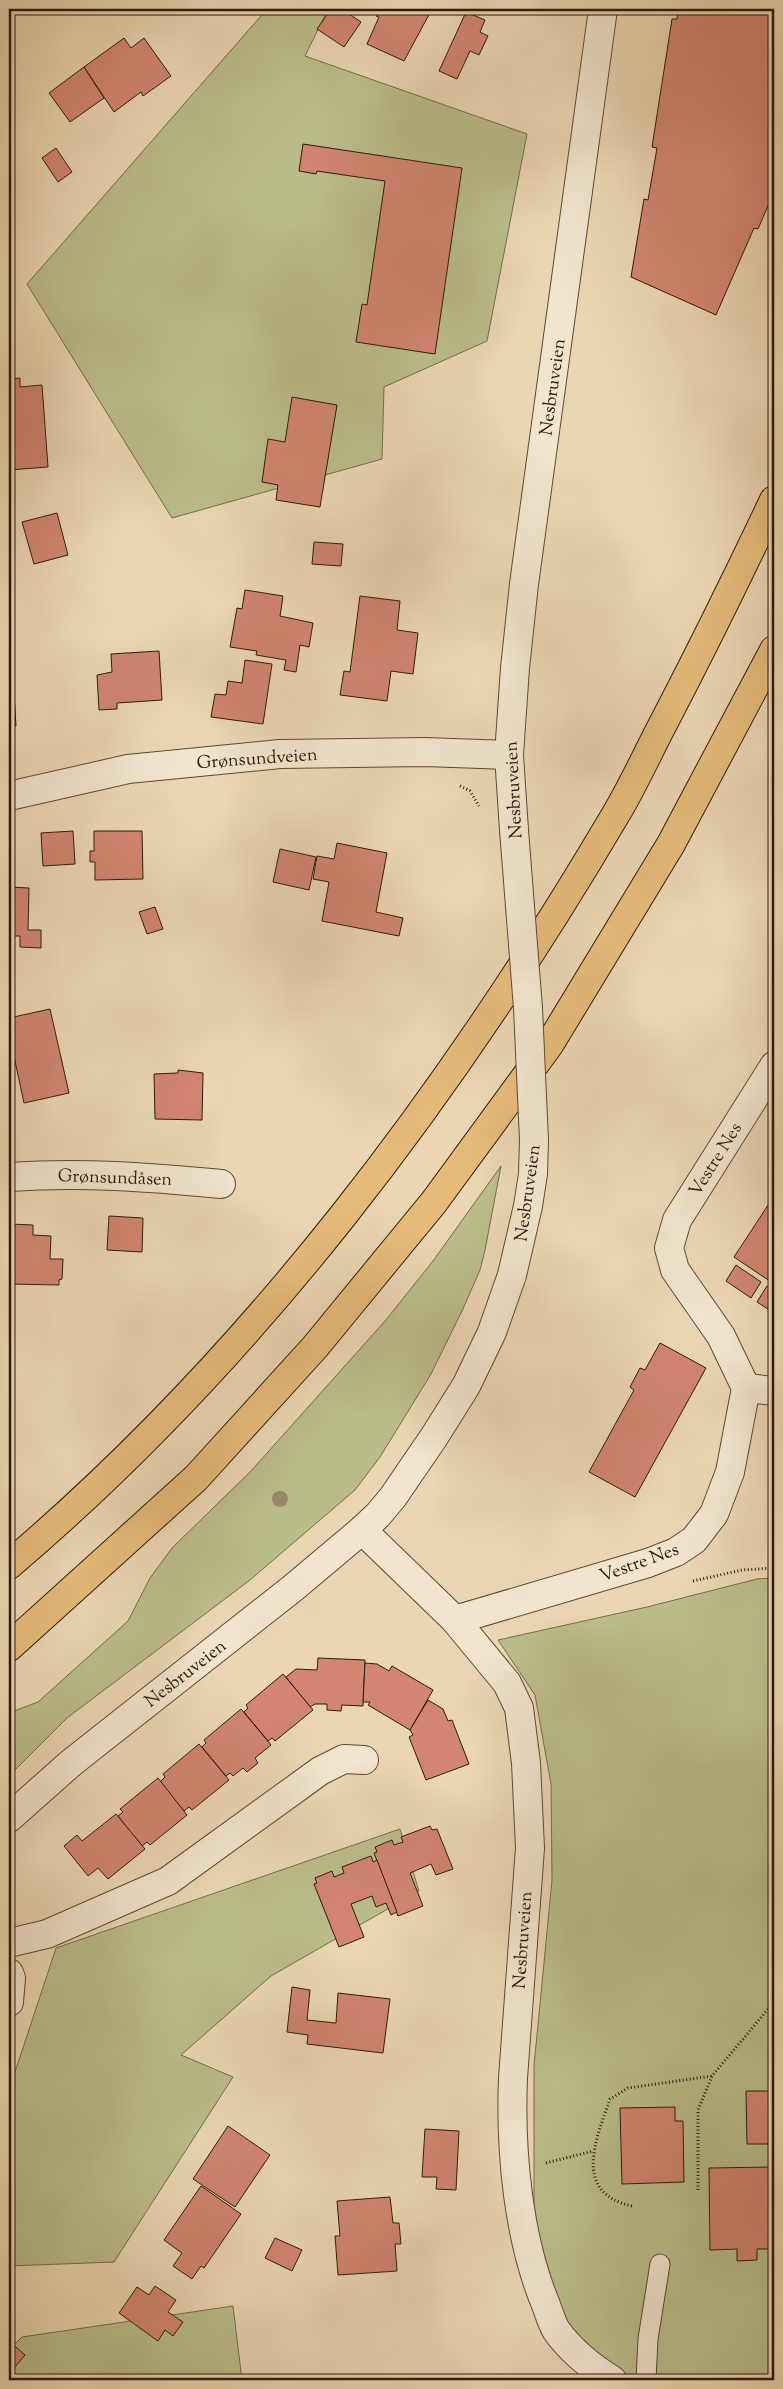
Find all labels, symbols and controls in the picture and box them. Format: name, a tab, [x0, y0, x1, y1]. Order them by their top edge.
street label: Nesbruveien	[534, 337, 574, 437]
street label: Nesbruveien	[499, 740, 531, 839]
street label: Grønsundveien	[196, 743, 319, 777]
street label: Vestre Nes	[684, 1118, 750, 1202]
street label: Nesbruveien	[509, 1143, 549, 1243]
street label: Grønsundåsen	[57, 1164, 173, 1194]
street label: Vestre Nes	[596, 1537, 683, 1590]
street label: Nesbruveien	[140, 1634, 233, 1715]
street label: Nesbruveien	[508, 1890, 540, 1990]

